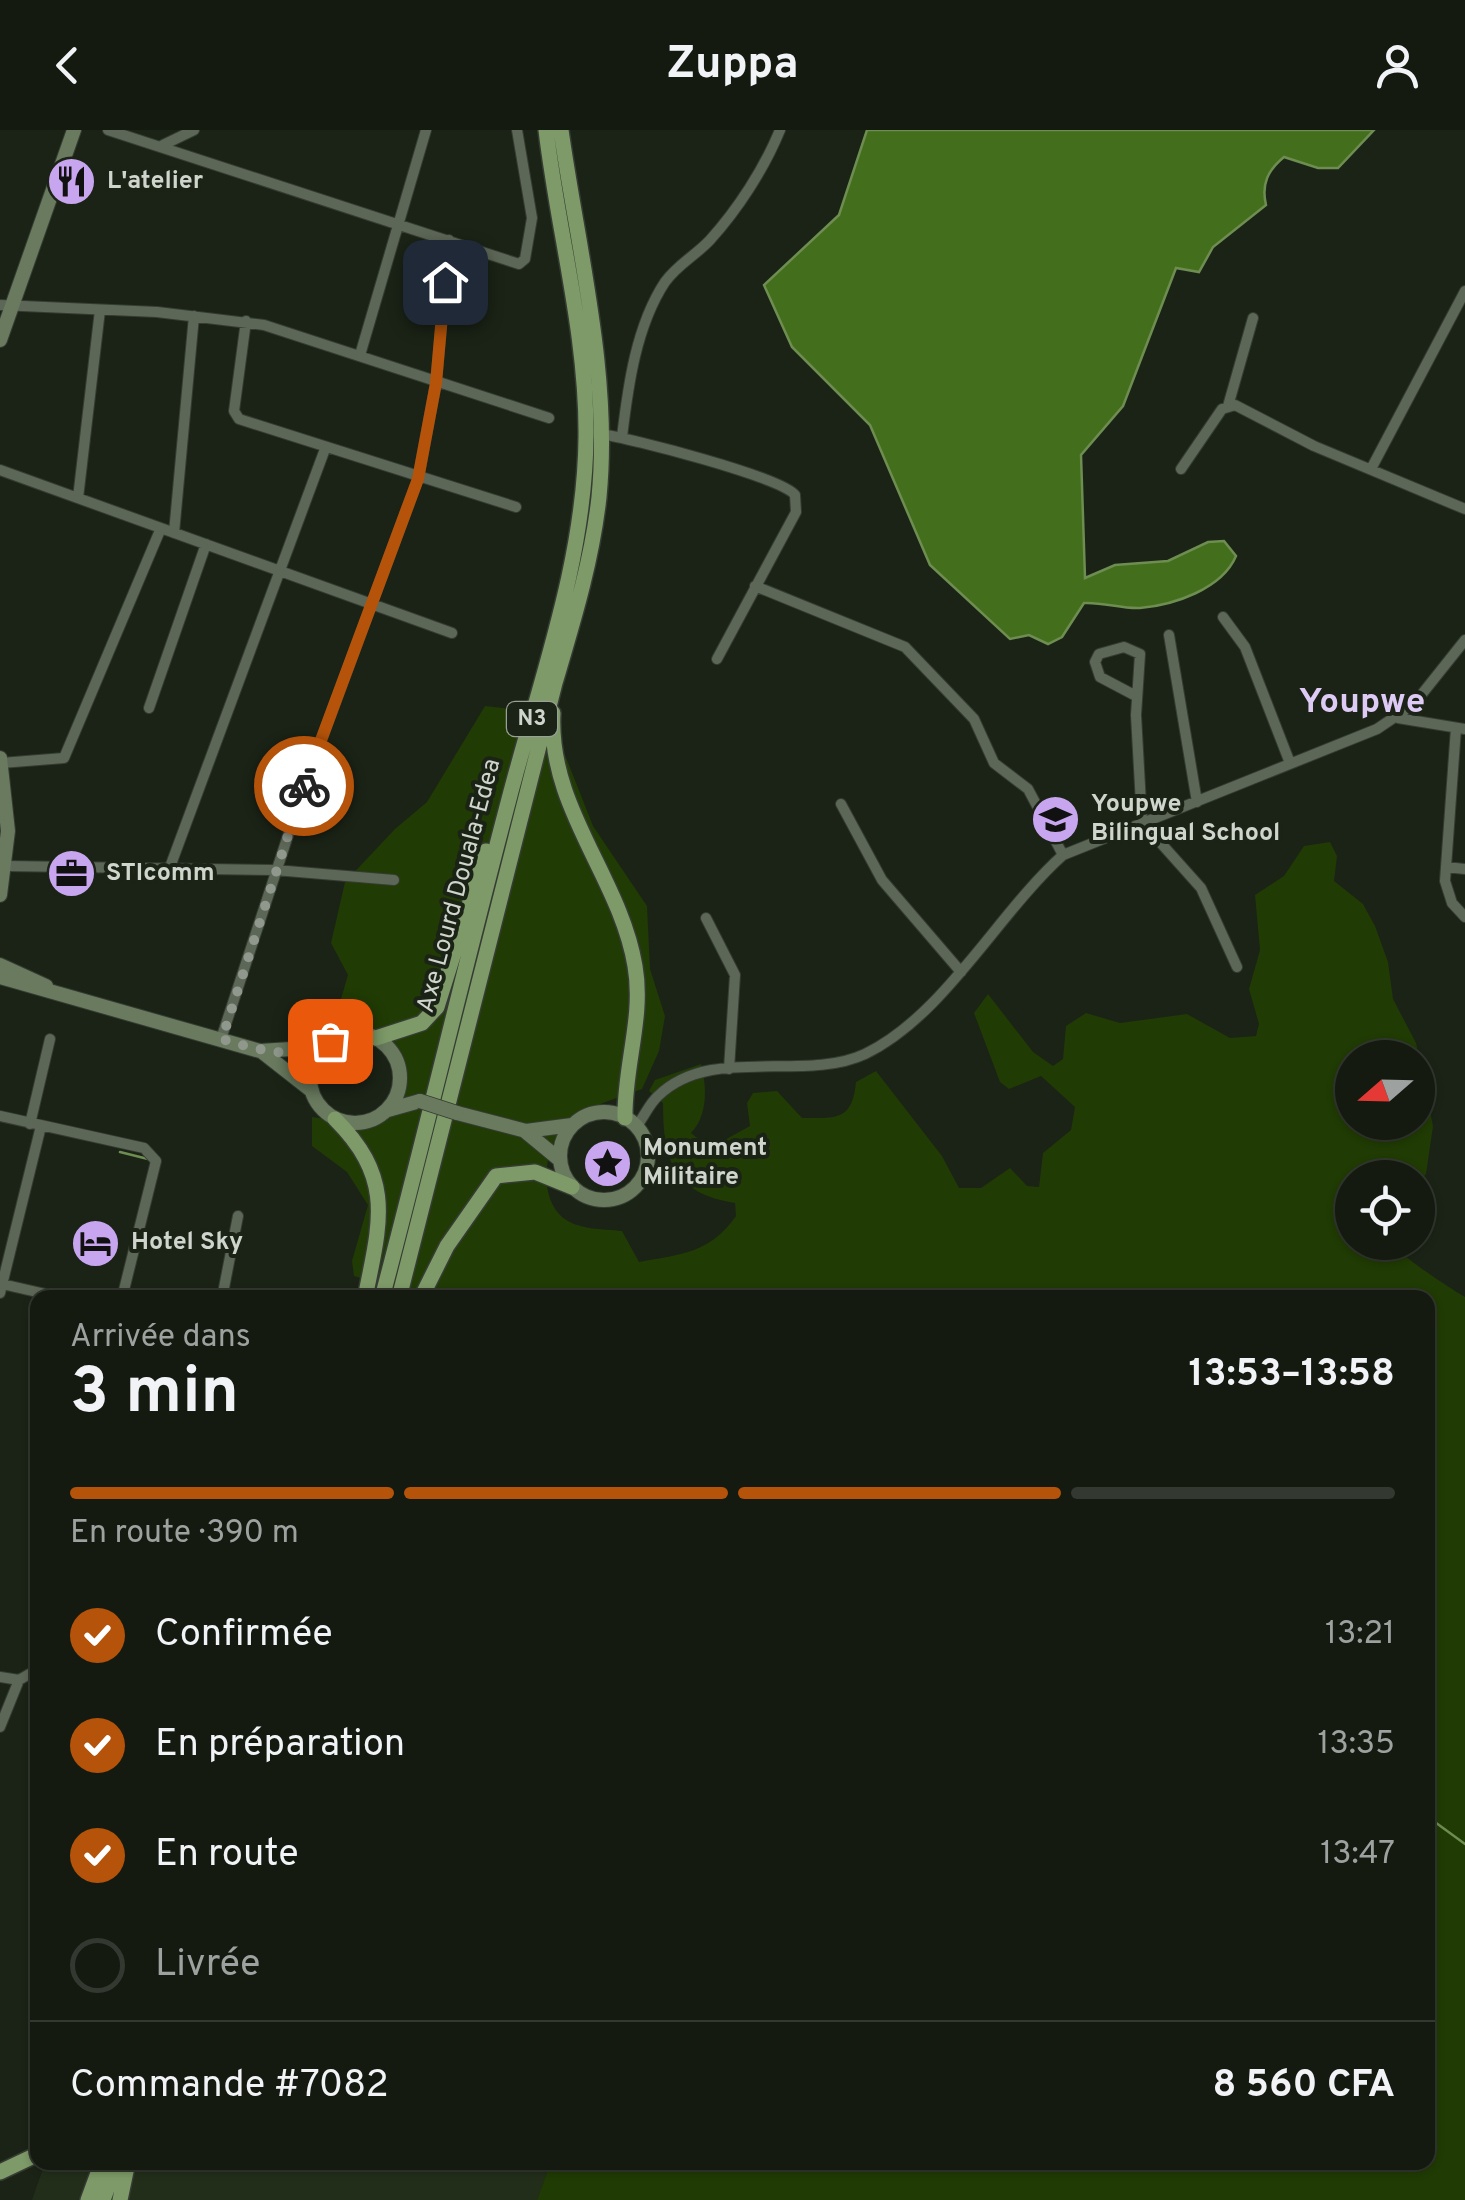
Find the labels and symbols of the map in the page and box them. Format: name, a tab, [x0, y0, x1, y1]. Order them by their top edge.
restaurant icon: L'atelier	[46, 156, 98, 208]
place label: L'atelier	[107, 166, 204, 198]
pin	[403, 240, 488, 325]
district label: Youpwe	[1299, 681, 1425, 725]
road number: N3	[507, 702, 557, 736]
courier	[254, 736, 354, 836]
street label: Axe Lourd Douala-Edea	[411, 755, 509, 1017]
place label: Youpwe Bilingual School	[1091, 789, 1280, 850]
school or university icon: Youpwe Bilingual School	[1030, 793, 1082, 845]
office icon: STIcomm	[45, 848, 97, 900]
place label: STIcomm	[106, 858, 215, 890]
pin	[288, 999, 373, 1084]
north arrow	[1335, 1040, 1435, 1140]
place label: Monument Militaire	[643, 1133, 767, 1194]
place icon: Monument Militaire	[582, 1137, 634, 1189]
hotel icon: Hotel Sky	[70, 1217, 122, 1269]
place label: Hotel Sky	[131, 1227, 243, 1259]

